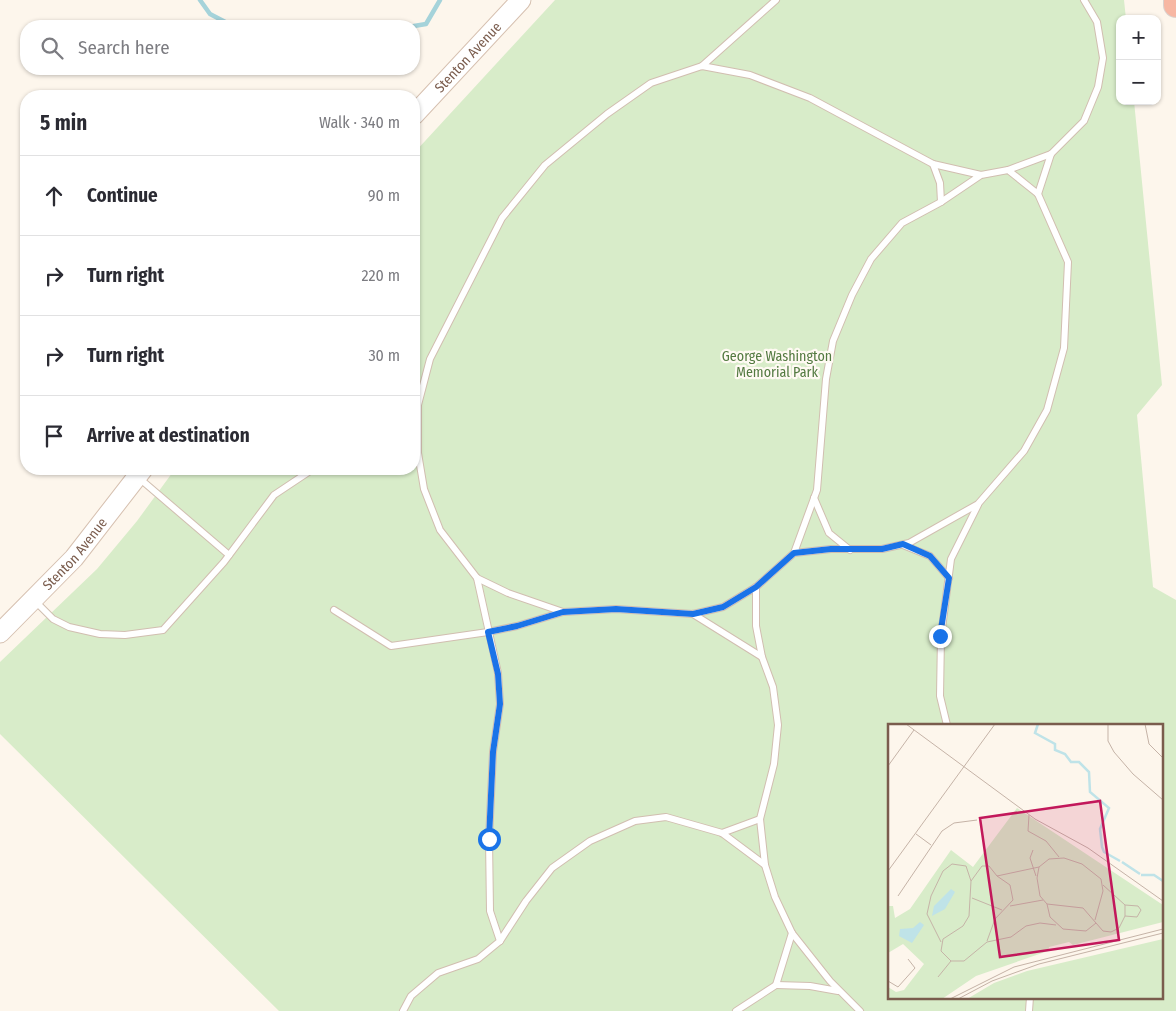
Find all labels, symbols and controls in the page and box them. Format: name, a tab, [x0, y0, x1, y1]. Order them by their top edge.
map controls	[1116, 15, 1161, 105]
button: +	[1116, 15, 1161, 60]
street label: Stenton Avenue	[431, 18, 505, 96]
search box	[20, 20, 420, 75]
icon: search	[38, 34, 66, 62]
text: Search here	[78, 36, 170, 59]
button: −	[1116, 60, 1161, 105]
text: 5 min	[40, 110, 87, 136]
text: Walk · 340 m	[319, 113, 400, 132]
icon: ahead	[40, 182, 68, 210]
text: Continue	[87, 184, 158, 207]
text: 90 m	[368, 186, 400, 205]
icon: right	[40, 262, 68, 290]
text: Turn right	[87, 264, 164, 287]
text: 220 m	[361, 266, 400, 285]
icon: right	[40, 342, 68, 370]
text: Turn right	[87, 344, 164, 367]
text: 30 m	[368, 346, 400, 365]
park label: George Washington Memorial Park	[722, 348, 832, 381]
icon: arrive	[40, 422, 68, 450]
text: Arrive at destination	[87, 424, 250, 447]
street label: Stenton Avenue	[39, 514, 111, 593]
route end	[929, 625, 952, 648]
inset map	[888, 724, 1164, 998]
route start	[478, 828, 501, 851]

